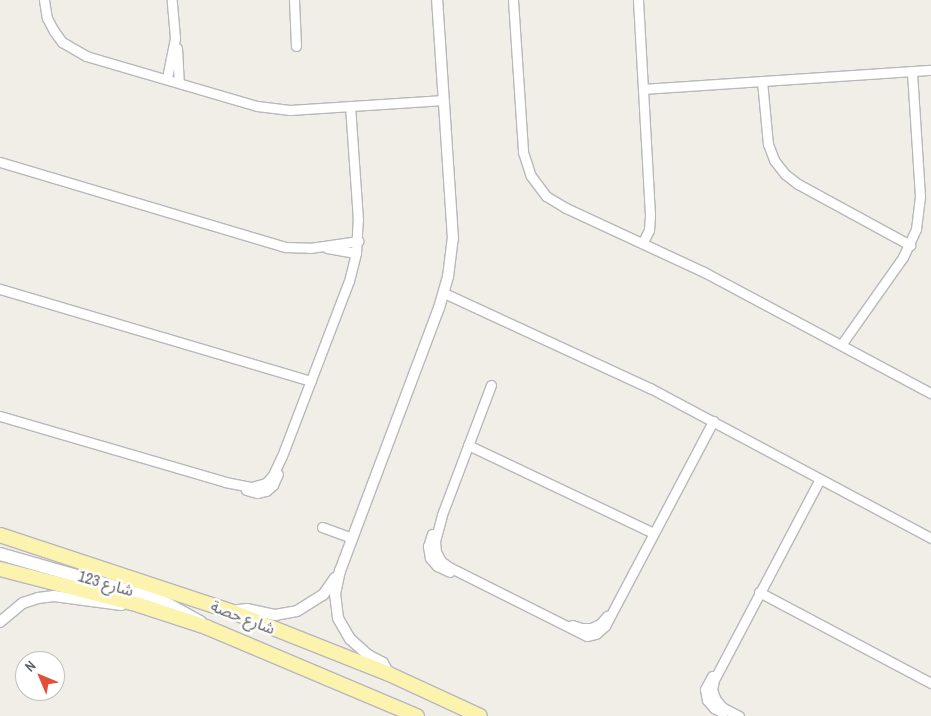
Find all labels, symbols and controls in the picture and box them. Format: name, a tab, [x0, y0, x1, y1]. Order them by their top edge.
street label: شارع 123	[76, 566, 136, 600]
street label: شارع حصة	[208, 596, 278, 638]
north arrow	[15, 651, 65, 701]
text: N	[21, 657, 39, 675]

